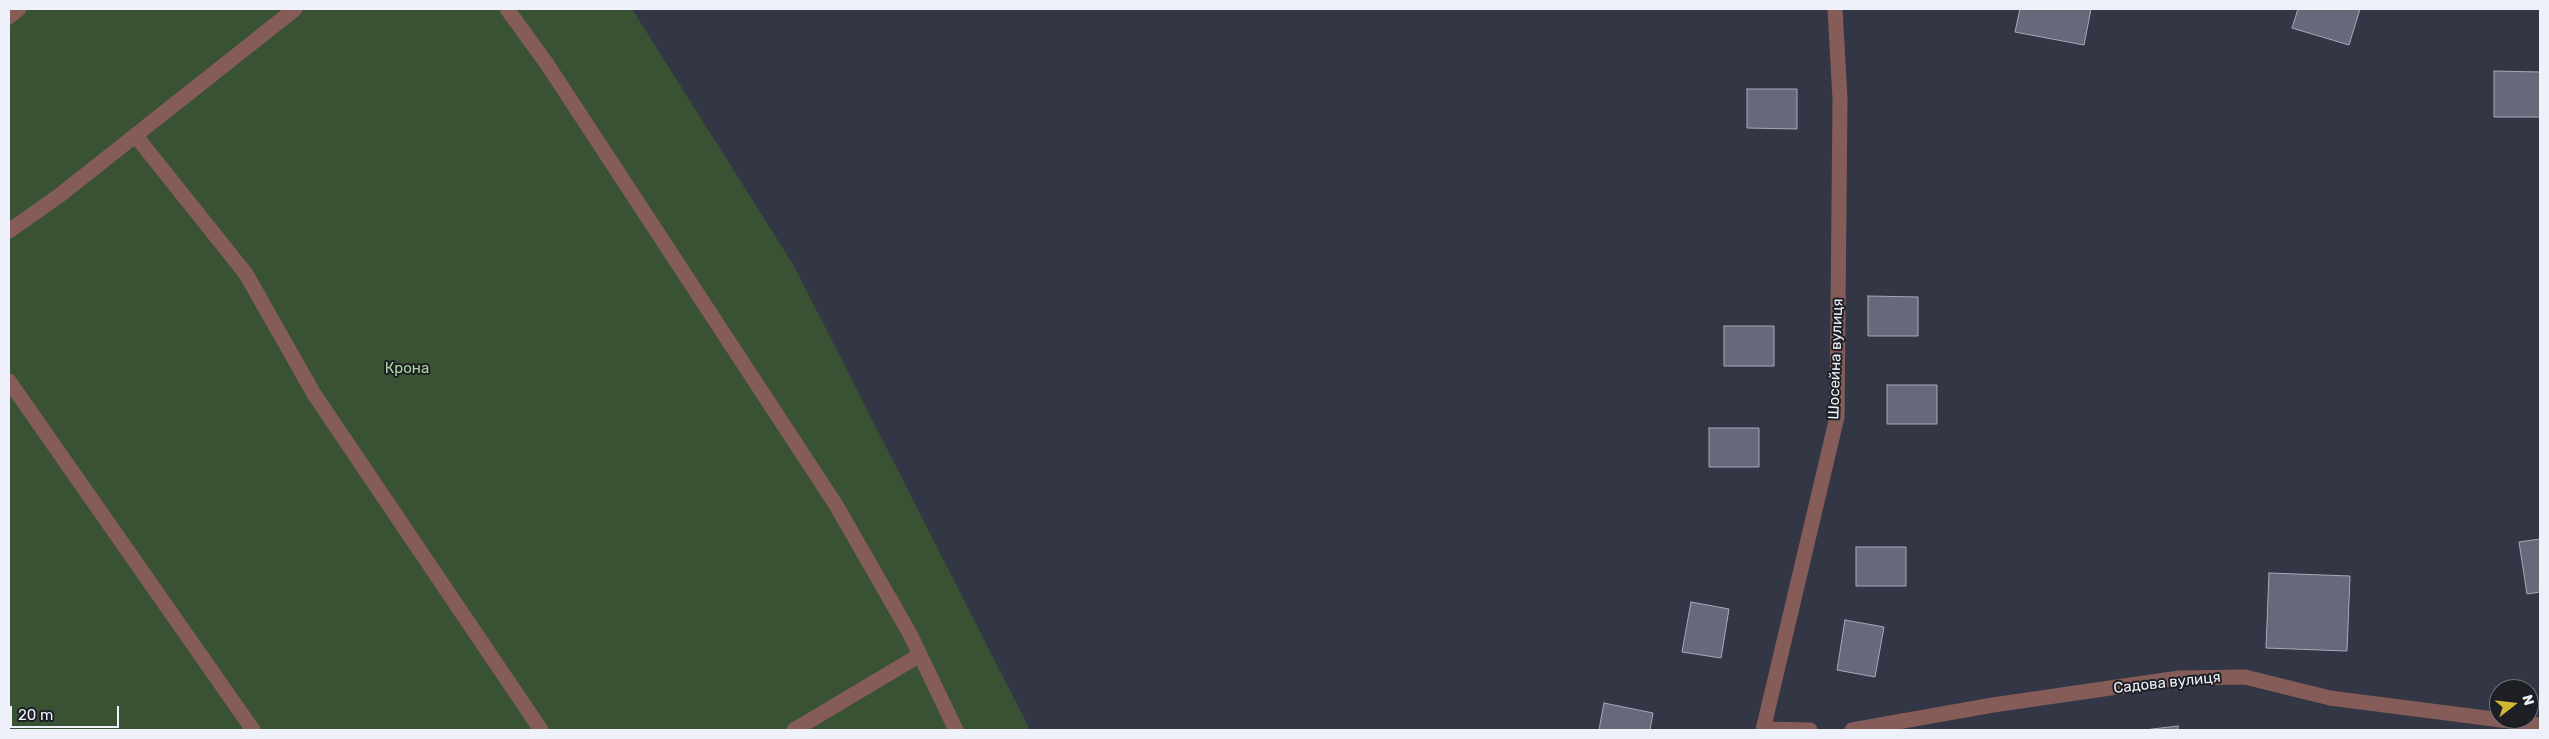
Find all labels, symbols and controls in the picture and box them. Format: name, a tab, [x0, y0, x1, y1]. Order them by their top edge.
street label: Шосейна вулиця	[1825, 298, 1847, 420]
park label: Крона	[385, 360, 429, 378]
street label: Садова вулиця	[2113, 668, 2221, 698]
north arrow	[2489, 679, 2539, 729]
text: N	[2518, 693, 2537, 707]
scale bar	[12, 696, 121, 728]
text: 20 m	[18, 706, 53, 724]

